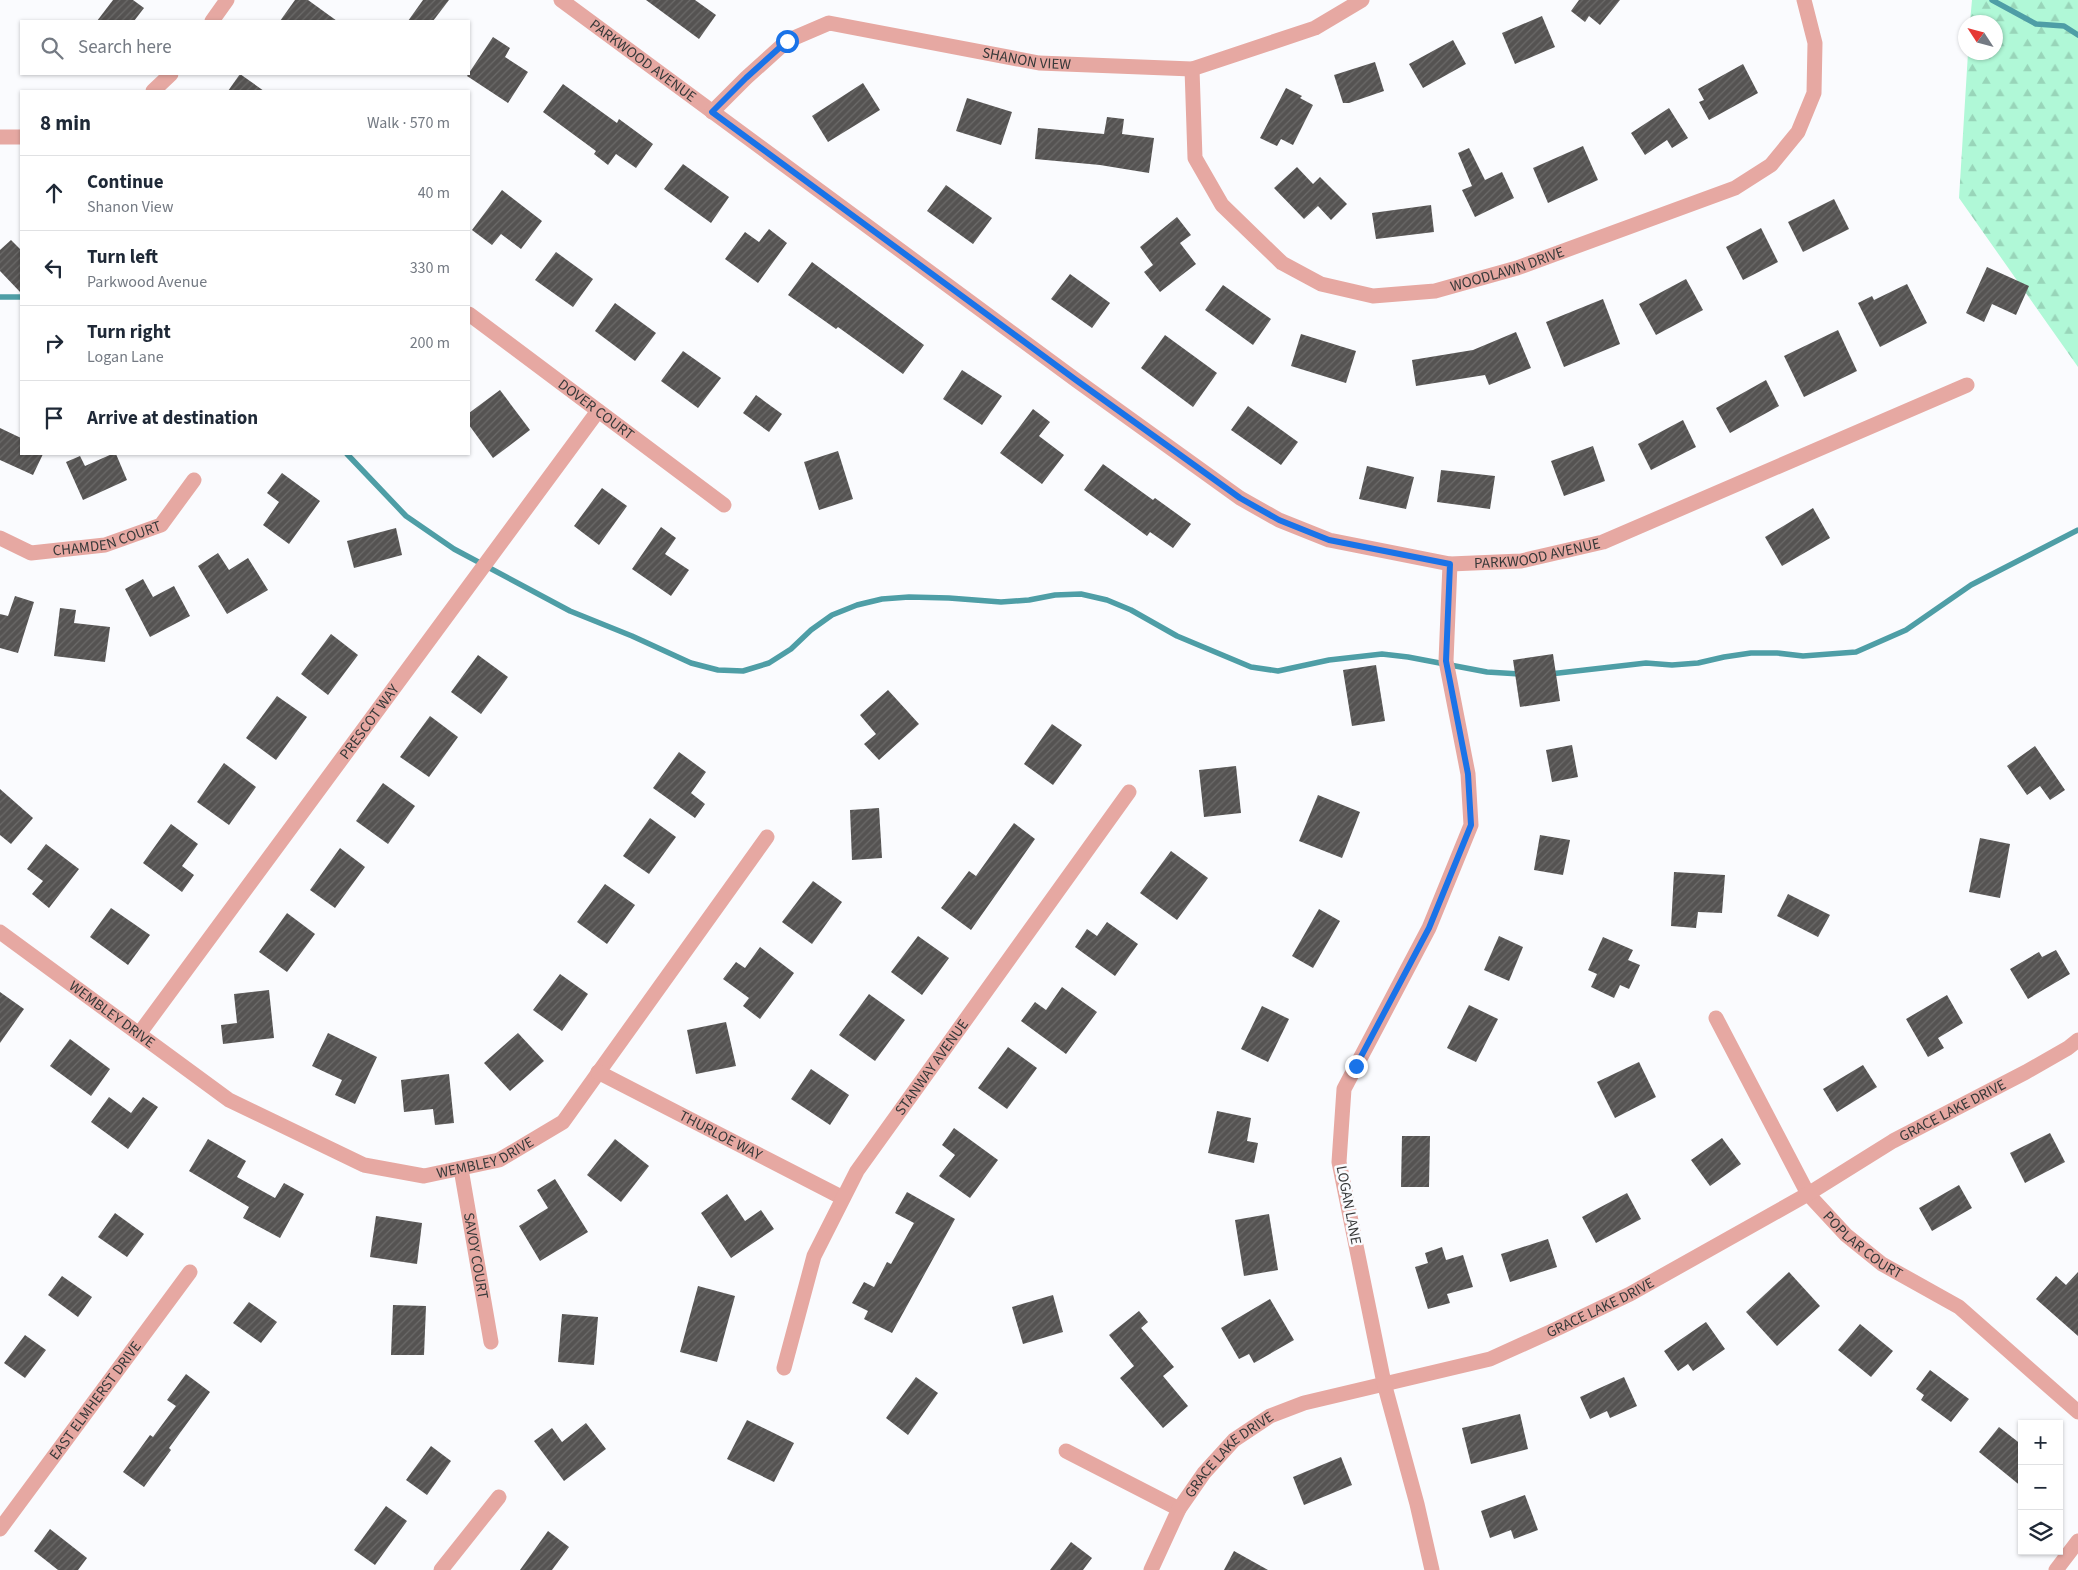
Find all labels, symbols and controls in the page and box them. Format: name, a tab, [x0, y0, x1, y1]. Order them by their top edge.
street label: PARKWOOD AVENUE	[585, 15, 701, 107]
north arrow	[1958, 15, 2003, 60]
search box	[20, 20, 470, 75]
route start	[776, 30, 799, 53]
icon: search	[38, 34, 66, 62]
text: Search here	[78, 34, 172, 61]
street label: SHANON VIEW	[980, 42, 1072, 75]
text: 8 min	[40, 108, 91, 138]
text: Walk · 570 m	[367, 112, 450, 134]
text: Continue	[87, 169, 164, 196]
icon: ahead	[40, 179, 68, 207]
text: 40 m	[418, 182, 450, 204]
text: Shanon View	[87, 196, 173, 218]
street label: WOODLAWN DRIVE	[1448, 242, 1567, 297]
text: Turn left	[87, 244, 158, 271]
icon: left	[40, 254, 68, 282]
text: 330 m	[410, 257, 450, 279]
text: Parkwood Avenue	[87, 271, 207, 293]
text: Turn right	[87, 319, 171, 346]
icon: right	[40, 329, 68, 357]
text: 200 m	[410, 332, 450, 354]
text: Logan Lane	[87, 346, 164, 368]
street label: DOVER COURT	[553, 374, 638, 445]
icon: arrive	[40, 404, 68, 432]
text: Arrive at destination	[87, 405, 258, 432]
street label: CHAMDEN COURT	[52, 516, 164, 562]
street label: PARKWOOD AVENUE	[1474, 533, 1602, 574]
street label: PRESCOT WAY	[335, 679, 405, 764]
street label: WEMBLEY DRIVE	[64, 976, 159, 1053]
street label: STANWAY AVENUE	[890, 1015, 974, 1120]
route end	[1345, 1055, 1368, 1078]
street label: GRACE LAKE DRIVE	[1896, 1074, 2010, 1147]
street label: THURLOE WAY	[675, 1105, 766, 1166]
street label: WEMBLEY DRIVE	[435, 1132, 538, 1184]
street label: LOGAN LANE	[1331, 1164, 1366, 1246]
street label: POPLAR COURT	[1818, 1206, 1906, 1285]
street label: SAVOY COURT	[458, 1211, 493, 1301]
street label: GRACE LAKE DRIVE	[1543, 1272, 1658, 1343]
street label: EAST ELMHERST DRIVE	[45, 1337, 147, 1464]
street label: GRACE LAKE DRIVE	[1180, 1406, 1278, 1502]
map controls	[2018, 1420, 2063, 1555]
button: +	[2018, 1420, 2063, 1465]
button: −	[2018, 1465, 2063, 1510]
button: layers	[2018, 1510, 2063, 1555]

